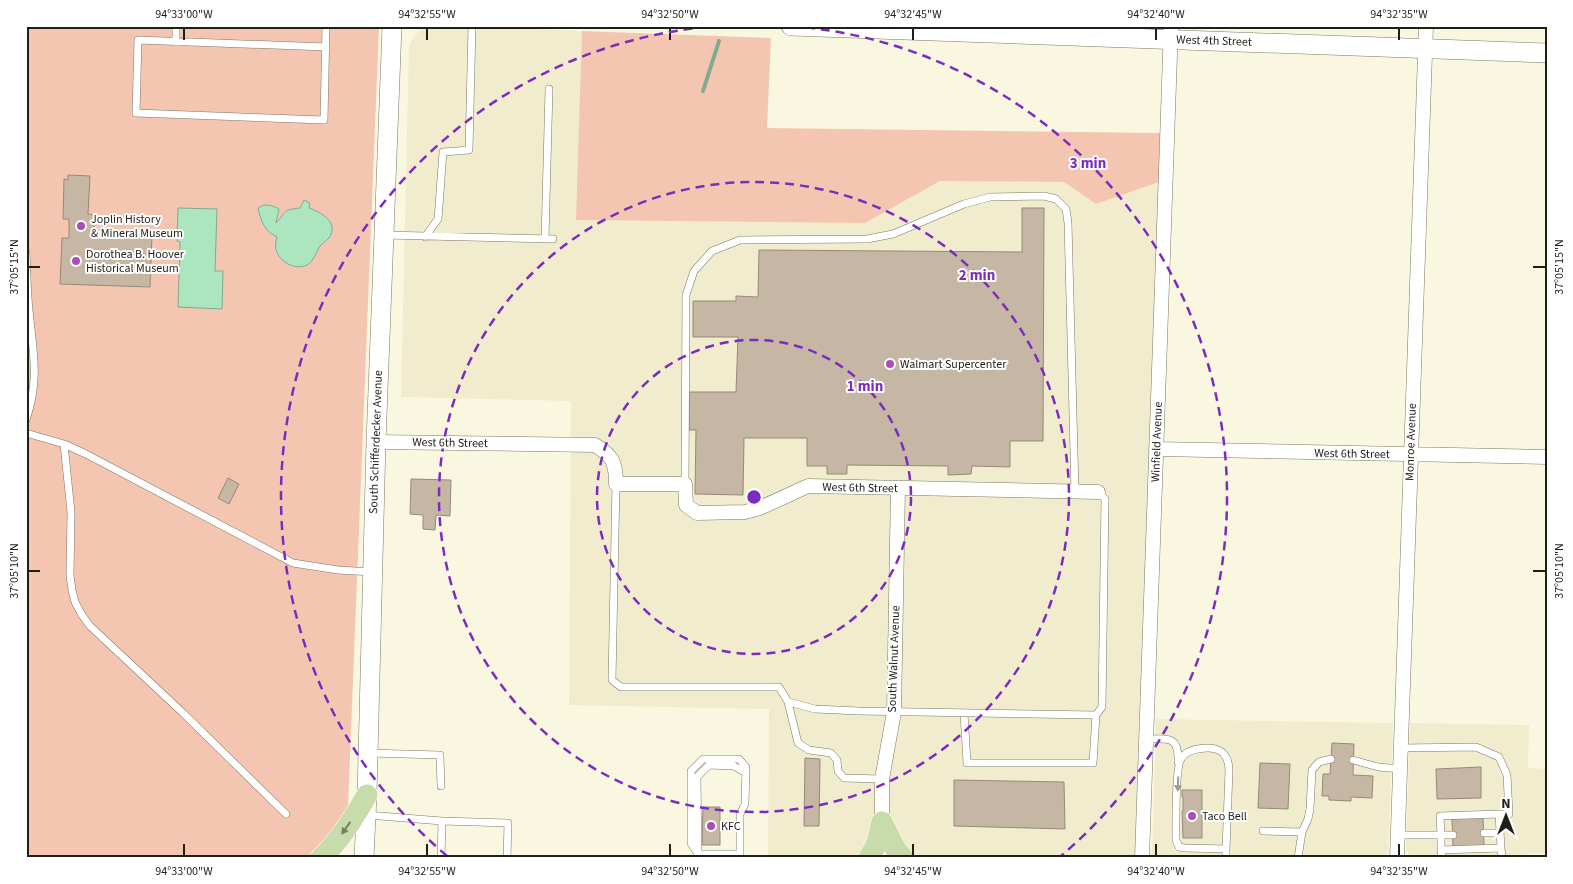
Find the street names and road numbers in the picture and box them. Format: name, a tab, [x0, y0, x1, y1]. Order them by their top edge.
street label: West 4th Street	[1176, 31, 1252, 51]
street label: South Schifferdecker Avenue	[365, 370, 387, 514]
street label: Winfield Avenue	[1147, 401, 1167, 483]
street label: Monroe Avenue	[1401, 403, 1421, 481]
street label: West 6th Street	[412, 434, 488, 452]
street label: West 6th Street	[1314, 445, 1390, 463]
street label: West 6th Street	[822, 479, 898, 497]
street label: South Walnut Avenue	[884, 605, 904, 713]

